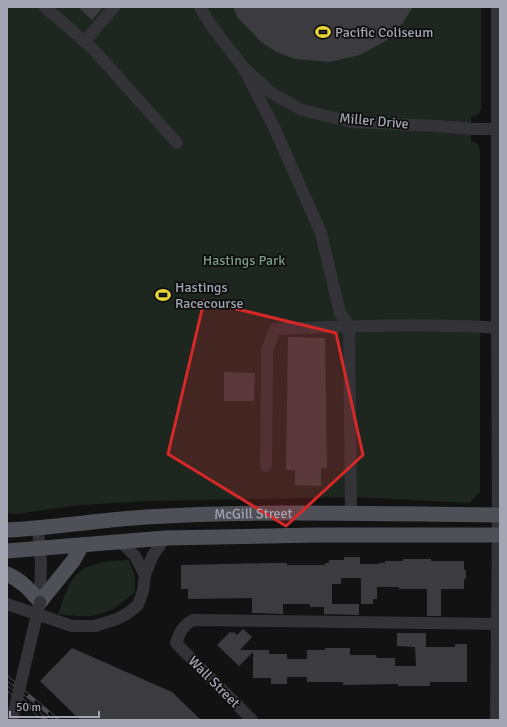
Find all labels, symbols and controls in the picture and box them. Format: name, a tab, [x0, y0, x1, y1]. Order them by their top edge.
sports icon: Pacific Coliseum	[314, 23, 332, 41]
place label: Pacific Coliseum	[335, 24, 433, 41]
street label: Miller Drive	[339, 109, 409, 133]
park label: Hastings Park	[203, 252, 285, 269]
place label: Hastings Racecourse	[175, 279, 244, 312]
sports icon: Hastings Racecourse	[154, 286, 172, 304]
street label: McGill Street	[214, 504, 293, 523]
street label: Wall Street	[185, 653, 243, 711]
scale bar	[10, 693, 99, 719]
text: 50 m	[16, 700, 41, 715]

